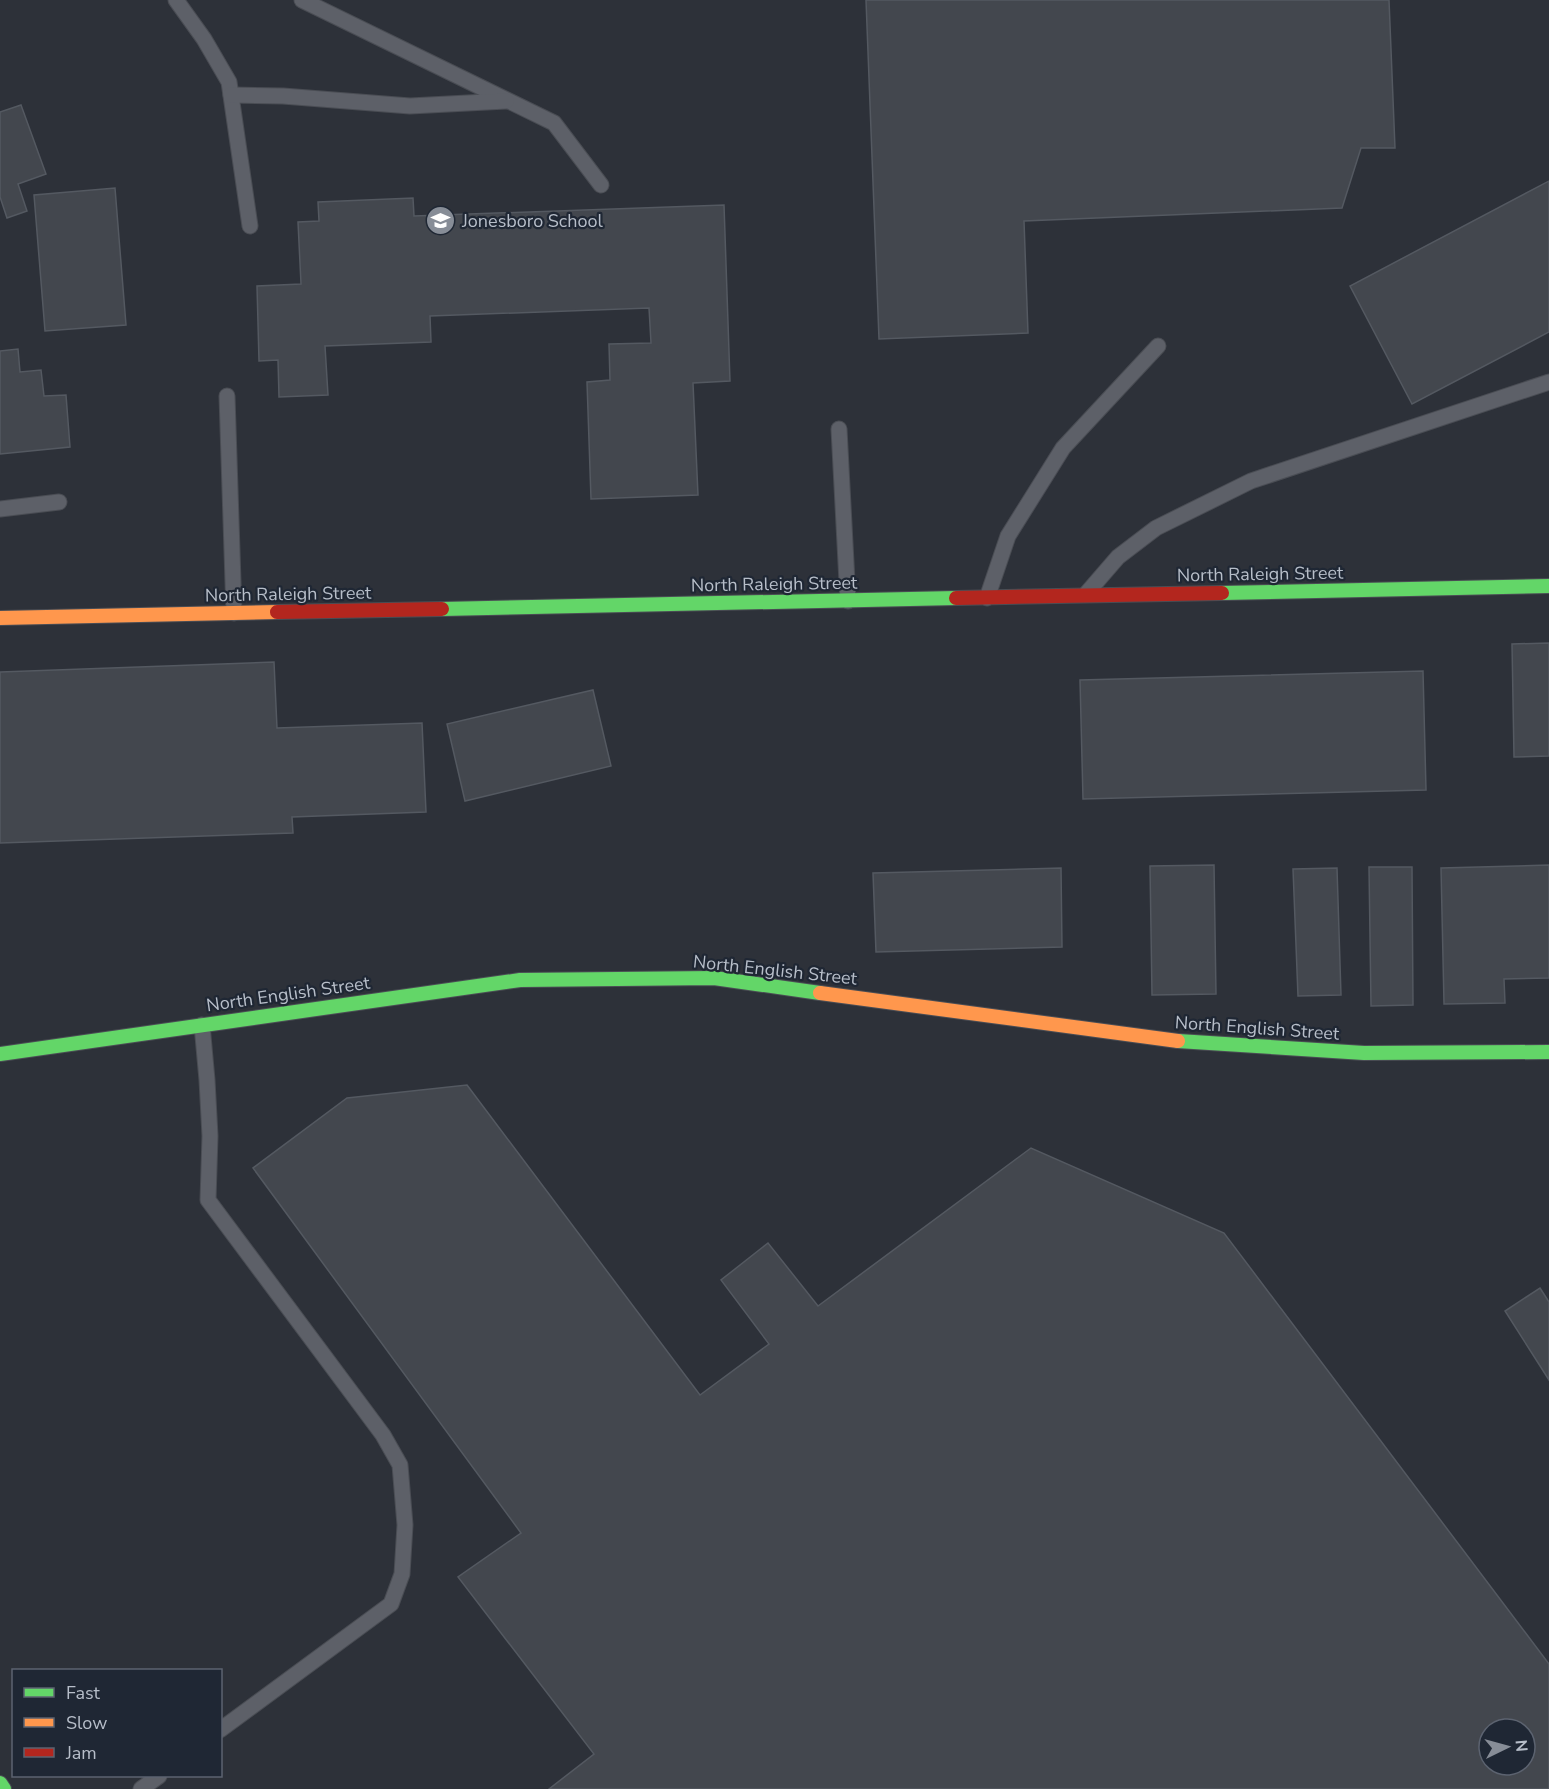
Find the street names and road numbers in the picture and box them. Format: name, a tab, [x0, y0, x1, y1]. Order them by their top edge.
street label: North Raleigh Street	[1177, 561, 1344, 587]
street label: North Raleigh Street	[691, 571, 858, 597]
street label: North Raleigh Street	[205, 581, 372, 607]
street label: North English Street	[692, 949, 859, 991]
street label: North English Street	[205, 971, 372, 1017]
street label: North English Street	[1174, 1010, 1341, 1046]

